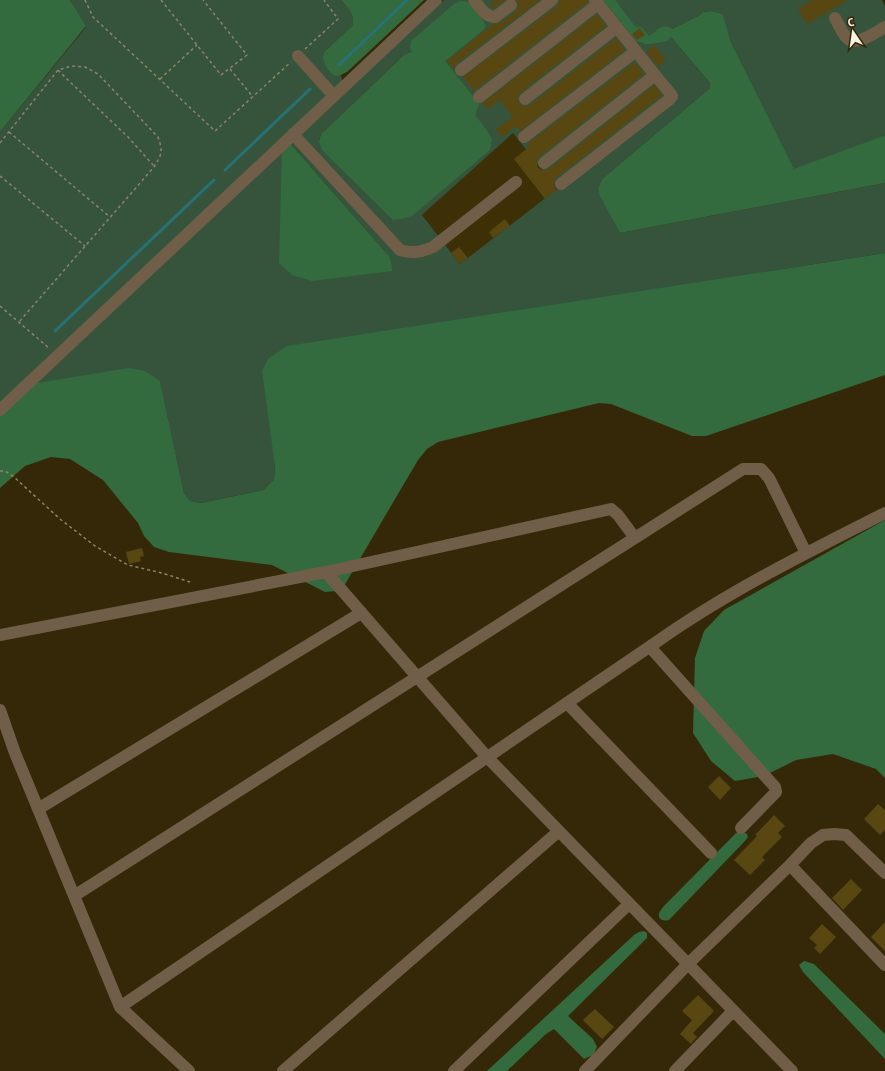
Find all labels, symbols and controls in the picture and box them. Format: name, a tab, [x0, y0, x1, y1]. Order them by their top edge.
north arrow	[833, 12, 873, 52]
text: С	[846, 15, 855, 30]

